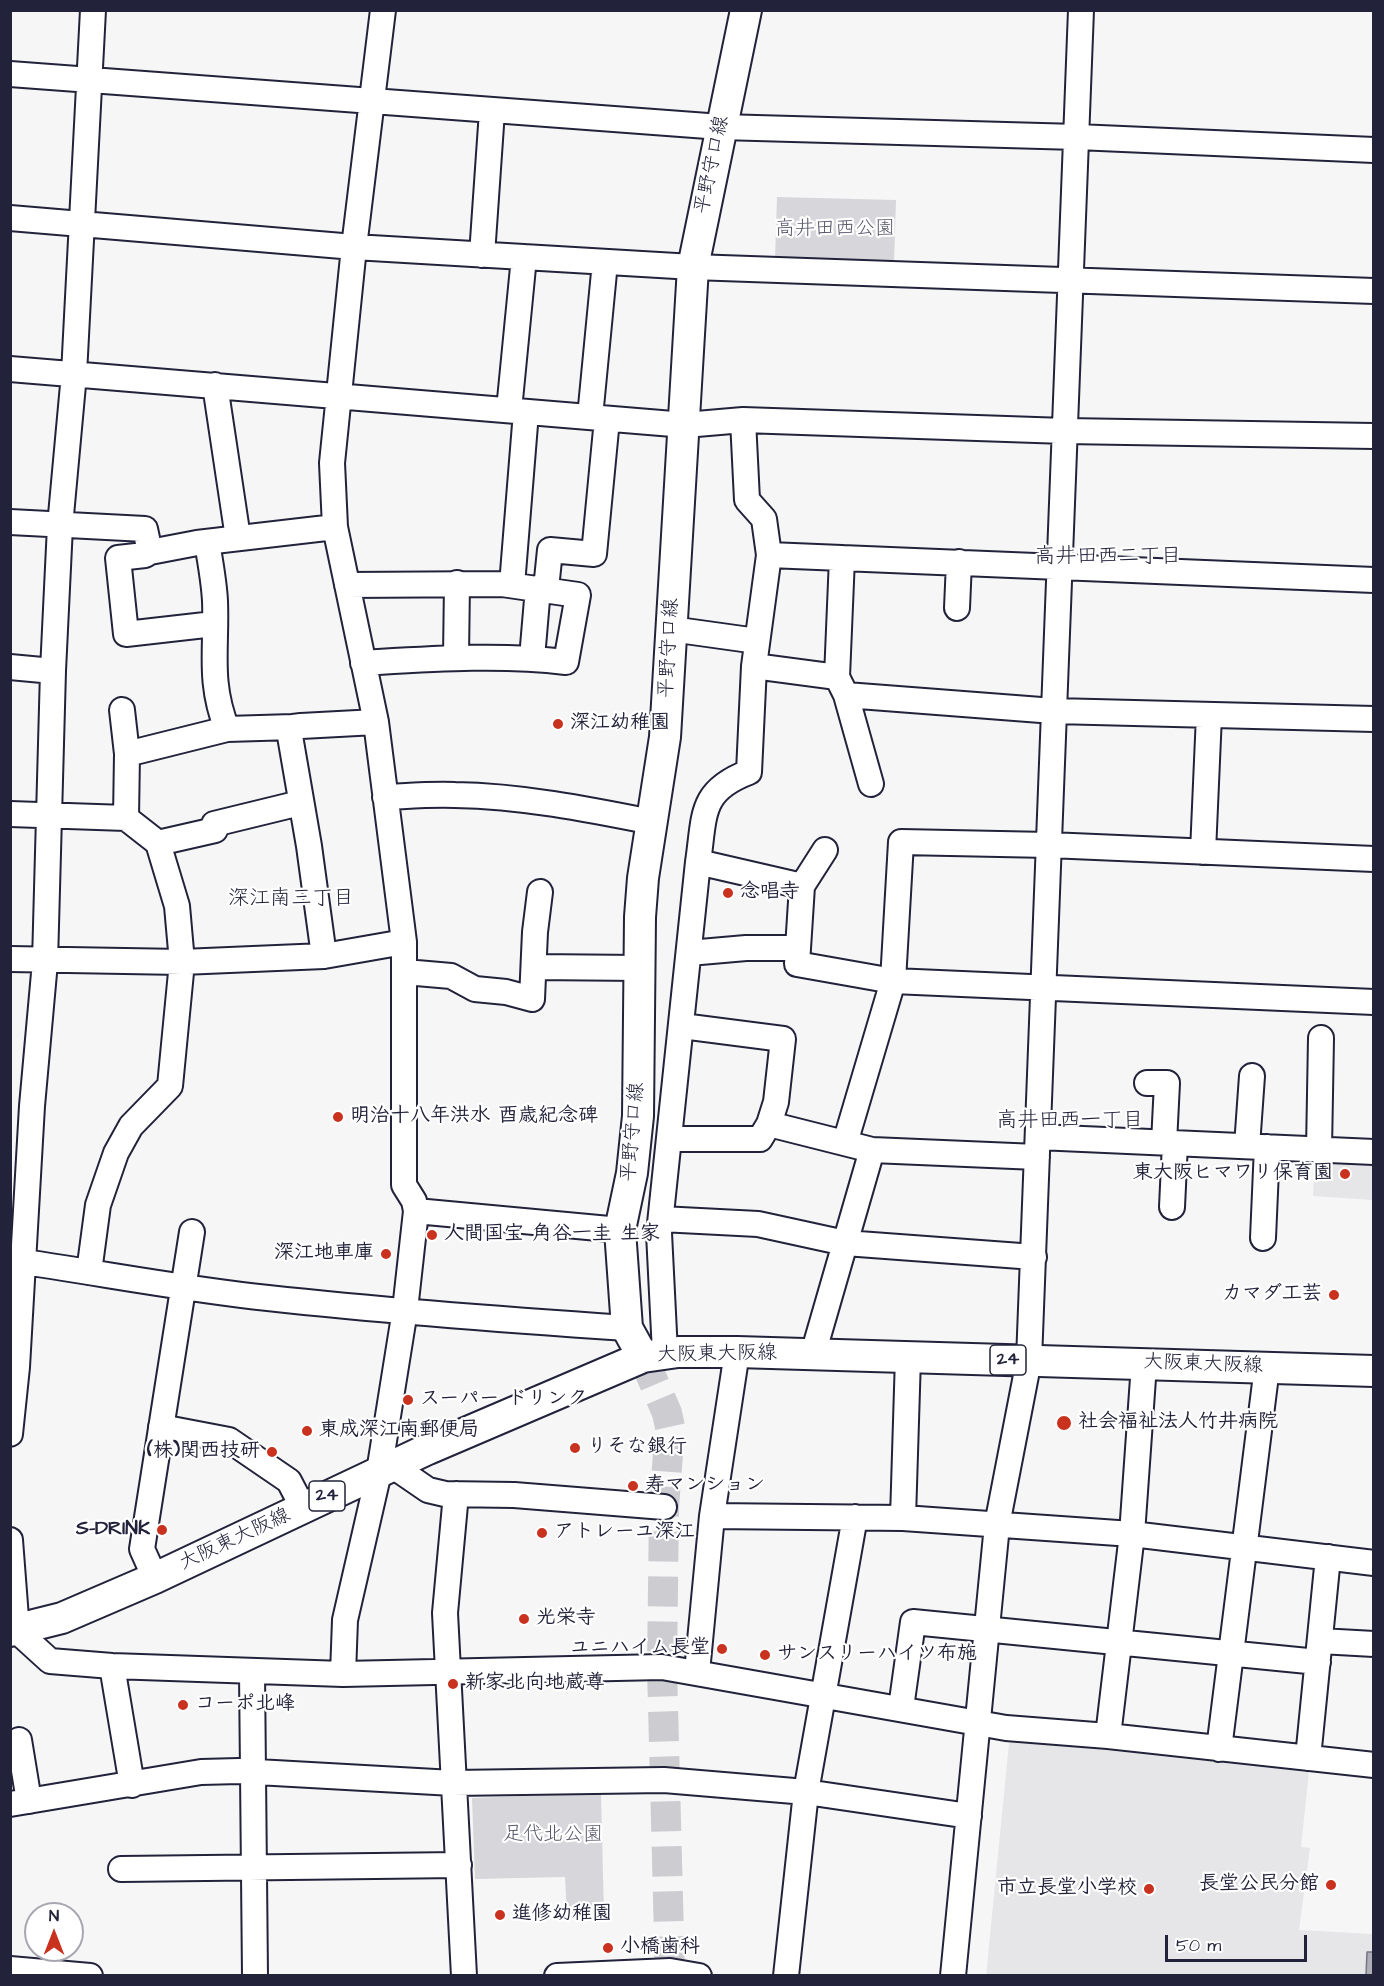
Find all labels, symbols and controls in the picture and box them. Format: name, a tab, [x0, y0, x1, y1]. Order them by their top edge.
street label: 平野守口線	[691, 114, 735, 216]
park label: 高井田西公園	[775, 218, 895, 242]
district label: 高井田西二丁目	[1035, 545, 1181, 571]
street label: 平野守口線	[655, 597, 685, 699]
place label: 深江幼稚園	[570, 712, 670, 736]
marker: 深江幼稚園	[551, 717, 565, 731]
place label: 念唱寺	[740, 881, 800, 905]
marker: 念唱寺	[721, 886, 735, 900]
district label: 深江南三丁目	[228, 887, 354, 913]
street label: 平野守口線	[618, 1081, 650, 1183]
place label: 明治十八年洪水 酉歳紀念碑	[350, 1105, 598, 1129]
district label: 高井田西一丁目	[997, 1109, 1143, 1135]
marker: 明治十八年洪水 酉歳紀念碑	[331, 1110, 345, 1124]
place label: 東大阪ヒマワリ保育園	[1133, 1162, 1333, 1186]
marker: 東大阪ヒマワリ保育園	[1338, 1167, 1352, 1181]
place label: 人間国宝 角谷一圭 生家	[444, 1223, 660, 1247]
marker: 人間国宝 角谷一圭 生家	[425, 1228, 439, 1242]
place label: 深江地車庫	[274, 1242, 374, 1266]
marker: 深江地車庫	[379, 1247, 393, 1261]
place label: カマダ工芸	[1222, 1283, 1322, 1307]
marker: カマダ工芸	[1327, 1288, 1341, 1302]
street label: 大阪東大阪線	[657, 1342, 777, 1368]
road number: 24	[990, 1345, 1026, 1375]
street label: 大阪東大阪線	[1143, 1351, 1263, 1379]
place label: スーパー ドリンク	[420, 1388, 587, 1412]
marker: スーパー ドリンク	[401, 1393, 415, 1407]
place label: 社会福祉法人竹井病院	[1078, 1411, 1278, 1435]
marker: 社会福祉法人竹井病院	[1055, 1414, 1073, 1432]
place label: 東成深江南郵便局	[319, 1419, 479, 1443]
marker: 東成深江南郵便局	[300, 1424, 314, 1438]
place label: りそな銀行	[587, 1436, 687, 1460]
place label: (株)関西技研	[147, 1440, 260, 1464]
marker: りそな銀行	[568, 1441, 582, 1455]
marker: (株)関西技研	[265, 1445, 279, 1459]
place label: 寿マンション	[645, 1474, 765, 1498]
marker: 寿マンション	[626, 1479, 640, 1493]
road number: 24	[309, 1481, 345, 1511]
street label: 大阪東大阪線	[176, 1504, 294, 1576]
place label: S-DRINK	[76, 1518, 150, 1542]
place label: アトレーユ深江	[554, 1521, 695, 1545]
marker: S-DRINK	[155, 1523, 169, 1537]
marker: アトレーユ深江	[535, 1526, 549, 1540]
place label: 光栄寺	[536, 1607, 596, 1631]
marker: 光栄寺	[517, 1612, 531, 1626]
place label: ユニハイム長堂	[570, 1637, 710, 1661]
marker: ユニハイム長堂	[715, 1642, 729, 1656]
place label: サンスリーハイツ布施	[777, 1643, 977, 1667]
marker: サンスリーハイツ布施	[758, 1648, 772, 1662]
place label: 新家北向地蔵尊	[465, 1672, 605, 1696]
marker: 新家北向地蔵尊	[446, 1677, 460, 1691]
place label: コーポ北峰	[195, 1693, 295, 1717]
marker: コーポ北峰	[176, 1698, 190, 1712]
park label: 足代北公園	[503, 1824, 603, 1848]
place label: 長堂公民分館	[1199, 1873, 1319, 1897]
place label: 市立長堂小学校	[997, 1877, 1137, 1901]
marker: 長堂公民分館	[1324, 1878, 1338, 1892]
marker: 市立長堂小学校	[1142, 1882, 1156, 1896]
north arrow	[24, 1902, 84, 1962]
place label: 進修幼稚園	[512, 1903, 612, 1927]
text: N	[49, 1905, 59, 1927]
marker: 進修幼稚園	[493, 1908, 507, 1922]
scale bar	[1168, 1923, 1310, 1961]
text: 50 m	[1176, 1933, 1221, 1958]
place label: 小橋歯科	[620, 1936, 700, 1960]
marker: 小橋歯科	[601, 1941, 615, 1955]

